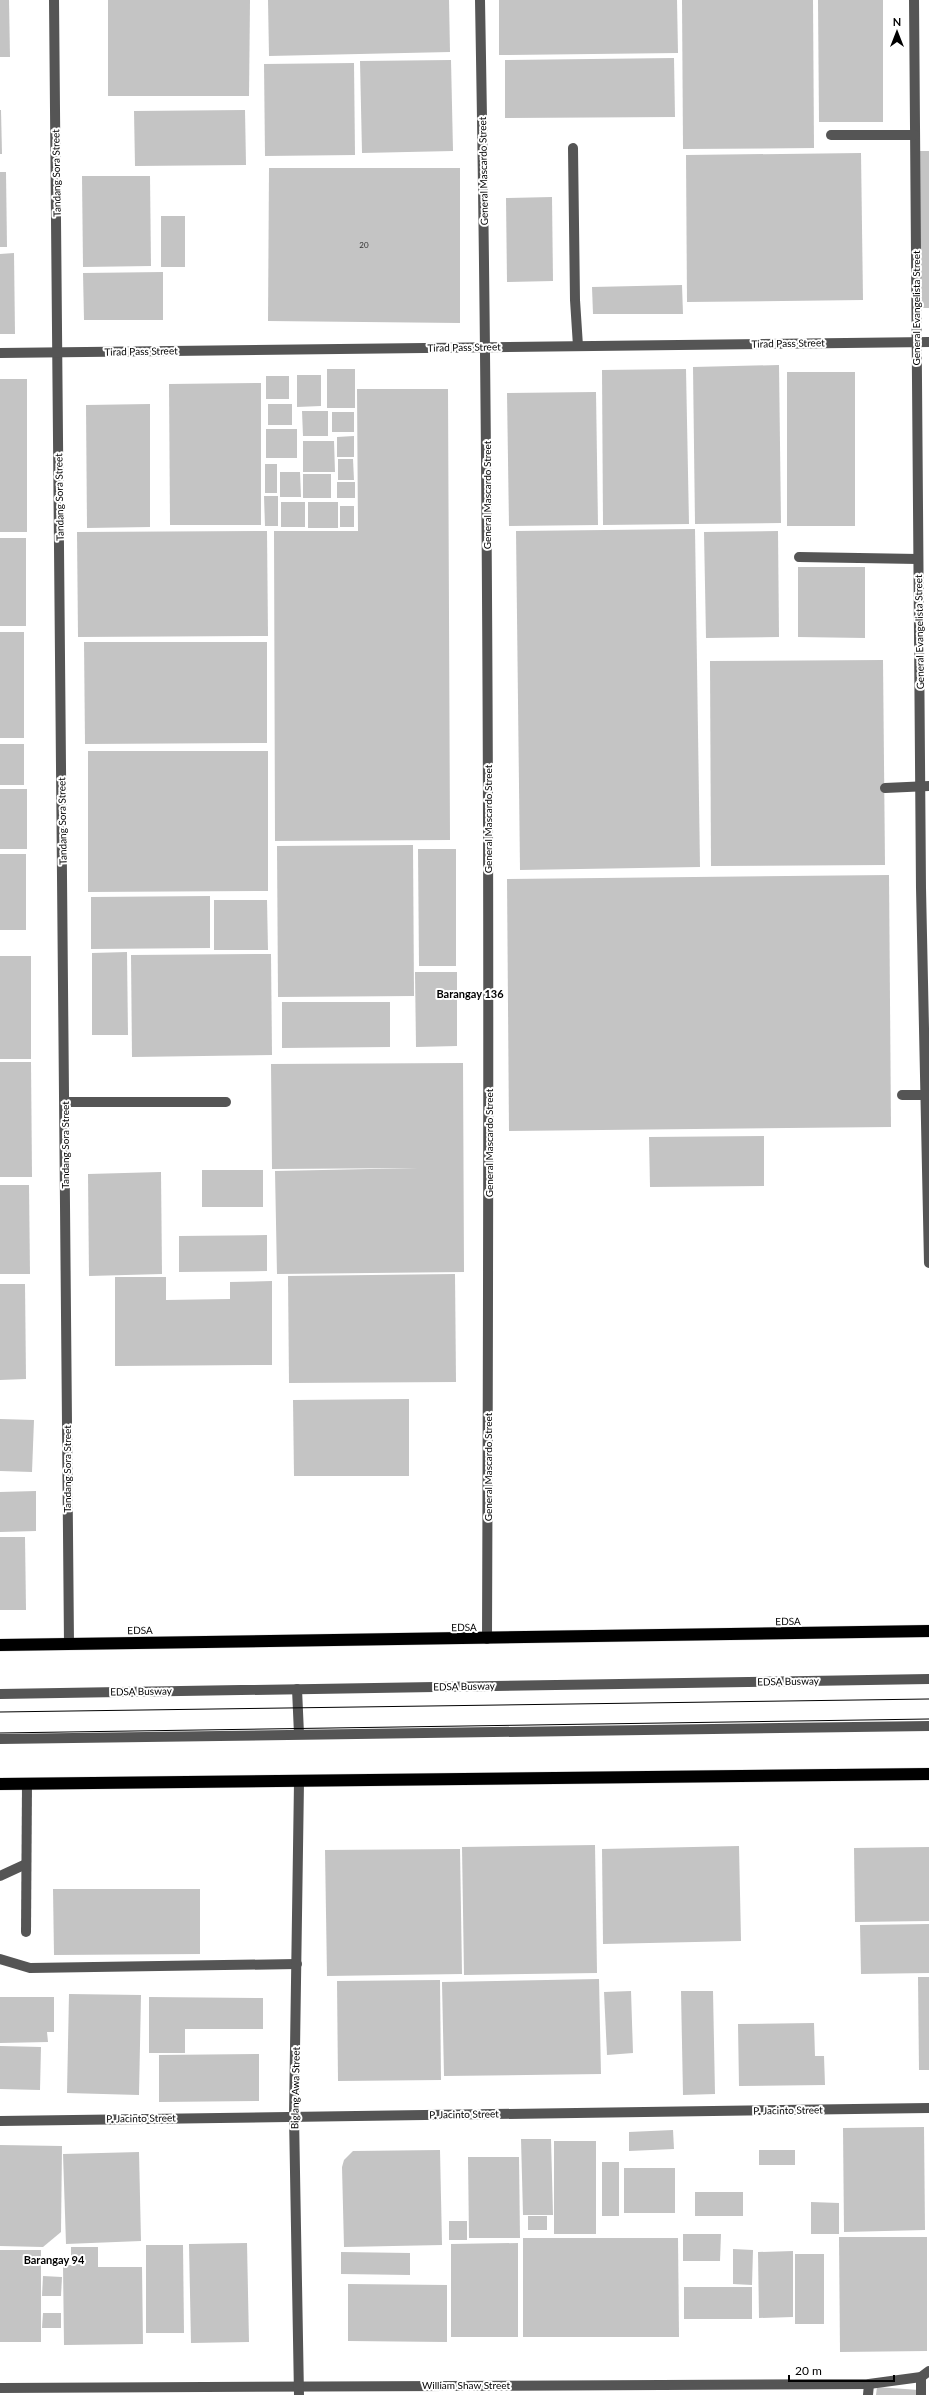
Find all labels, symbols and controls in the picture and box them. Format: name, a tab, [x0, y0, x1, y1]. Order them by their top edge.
north arrow	[877, 12, 917, 52]
text: N	[893, 15, 901, 28]
street label: General Mascardo Street	[476, 116, 490, 225]
street label: Tandang Sora Street	[49, 129, 63, 217]
house number: 20	[359, 240, 369, 250]
street label: General Evangelista Street	[910, 250, 922, 365]
street label: Tirad Pass Street	[751, 336, 825, 350]
street label: Tirad Pass Street	[427, 340, 501, 354]
street label: Tirad Pass Street	[104, 344, 178, 358]
street label: General Mascardo Street	[481, 440, 493, 549]
street label: Tandang Sora Street	[52, 453, 66, 541]
street label: General Evangelista Street	[912, 574, 926, 690]
street label: General Mascardo Street	[482, 764, 494, 873]
street label: Tandang Sora Street	[55, 777, 69, 865]
district label: Barangay 136	[436, 987, 504, 1000]
street label: General Mascardo Street	[483, 1088, 495, 1197]
street label: Tandang Sora Street	[59, 1101, 71, 1189]
street label: General Mascardo Street	[482, 1412, 494, 1521]
street label: Tandang Sora Street	[61, 1425, 73, 1513]
street label: EDSA	[775, 1615, 801, 1627]
street label: EDSA	[451, 1621, 477, 1633]
street label: EDSA	[127, 1624, 153, 1636]
street label: EDSA Busway	[757, 1674, 820, 1688]
street label: EDSA Busway	[433, 1679, 496, 1693]
street label: EDSA Busway	[110, 1684, 173, 1698]
street label: Biglang Awa Street	[288, 2046, 302, 2129]
street label: P. Jacinto Street	[753, 2103, 823, 2117]
street label: P. Jacinto Street	[429, 2107, 499, 2121]
street label: P. Jacinto Street	[106, 2111, 176, 2125]
district label: Barangay 94	[24, 2253, 85, 2266]
scale bar	[789, 2357, 894, 2383]
text: 20 m	[795, 2363, 822, 2378]
street label: William Shaw Street	[422, 2379, 510, 2391]

